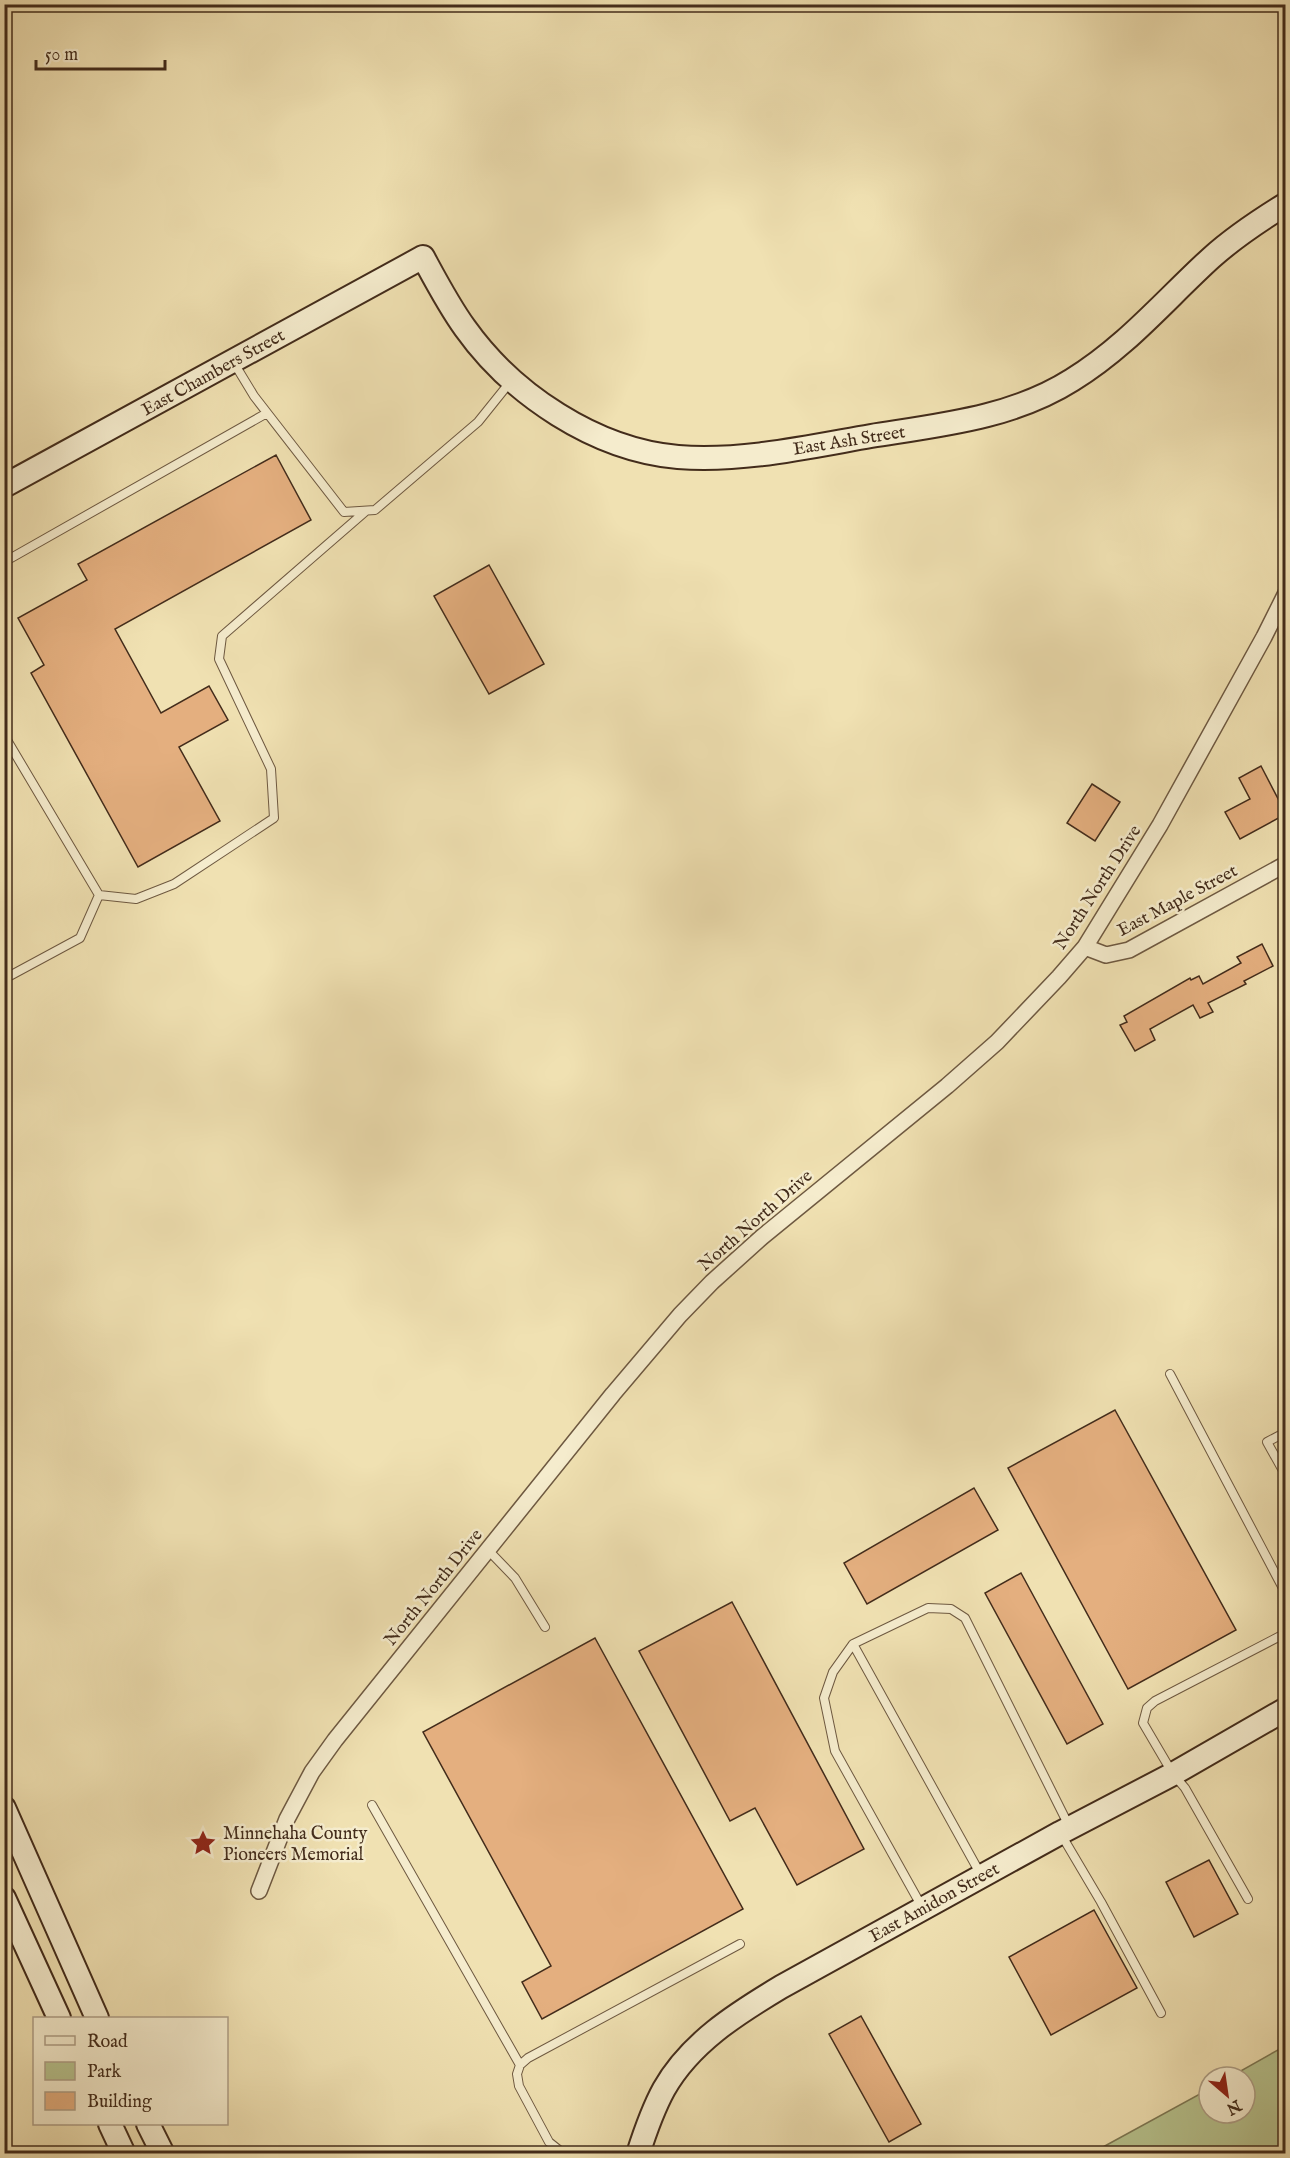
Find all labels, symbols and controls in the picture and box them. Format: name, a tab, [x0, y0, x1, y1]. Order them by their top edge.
scale bar	[36, 33, 165, 71]
text: 50 m	[45, 44, 78, 67]
street label: East Chambers Street	[138, 324, 289, 422]
street label: East Ash Street	[791, 421, 907, 462]
street label: North North Drive	[1049, 821, 1147, 954]
street label: East Maple Street	[1114, 860, 1242, 943]
street label: North North Drive	[694, 1165, 818, 1277]
street label: North North Drive	[380, 1525, 488, 1651]
place label: Minnehaha County Pioneers Memorial	[223, 1823, 367, 1867]
place icon: Minnehaha County Pioneers Memorial	[188, 1828, 218, 1858]
street label: East Amidon Street	[866, 1858, 1004, 1949]
legend	[33, 2017, 228, 2125]
text: Road	[87, 2031, 128, 2054]
text: Park	[87, 2061, 122, 2084]
north arrow	[1197, 2065, 1257, 2125]
text: Building	[87, 2091, 152, 2114]
text: N	[1222, 2094, 1245, 2119]

